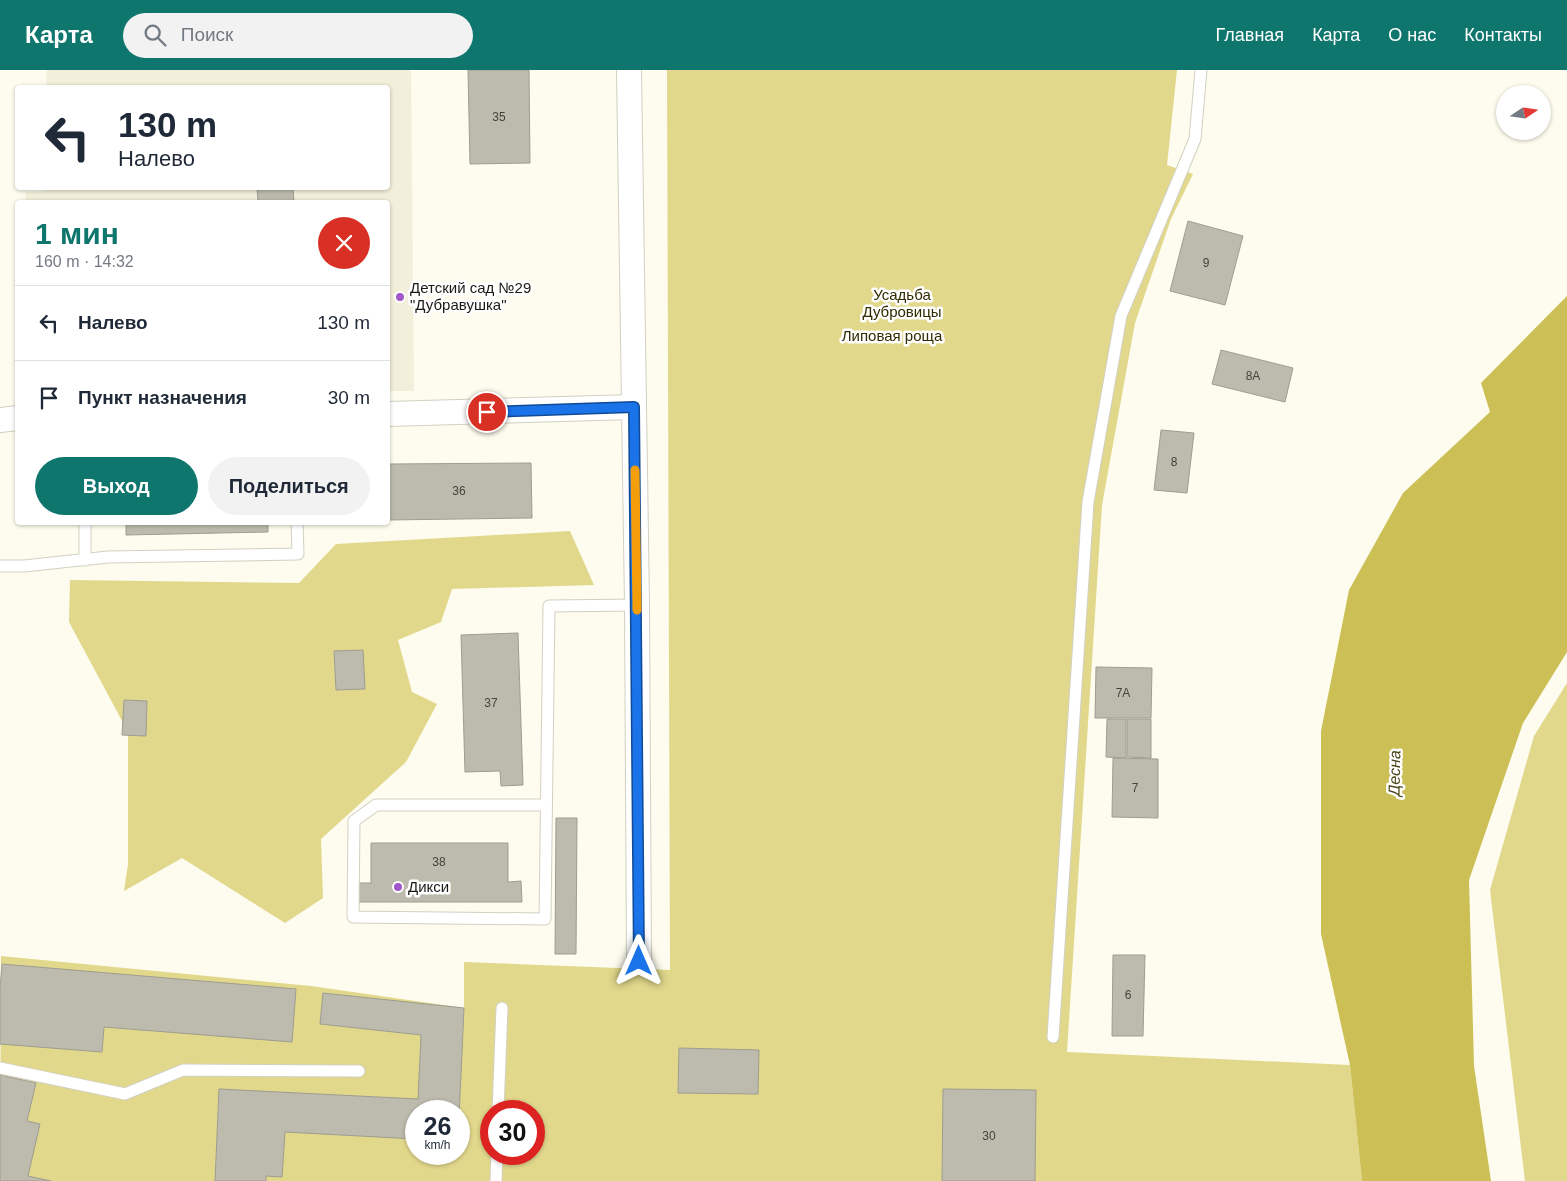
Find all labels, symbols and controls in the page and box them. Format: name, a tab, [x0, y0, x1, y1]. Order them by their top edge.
search box	[123, 13, 473, 58]
text: Карта	[25, 21, 93, 48]
icon: search	[141, 21, 169, 49]
text: Поиск	[181, 24, 233, 45]
text: Главная	[1216, 25, 1284, 45]
text: Карта	[1312, 25, 1360, 45]
text: О нас	[1388, 25, 1436, 45]
text: Контакты	[1464, 25, 1542, 45]
north arrow	[1496, 85, 1551, 140]
map controls	[1496, 85, 1551, 140]
icon: left	[35, 105, 100, 170]
text: 130 m	[118, 105, 217, 144]
house number: 35	[492, 110, 506, 124]
text: Налево	[118, 146, 195, 171]
text: 1 мин	[35, 217, 119, 250]
button: close	[318, 217, 370, 269]
text: 160 m · 14:32	[35, 253, 134, 270]
house number: 9	[1203, 256, 1210, 270]
place label: Детский сад №29 "Дубравушка"	[410, 279, 531, 313]
park label: Усадьба Дубровицы	[862, 286, 942, 320]
marker: Детский сад №29 "Дубравушка"	[394, 291, 406, 303]
icon: left	[35, 309, 63, 337]
text: Налево	[78, 312, 148, 333]
text: 130 m	[317, 312, 370, 333]
park label: Липовая роща	[842, 327, 943, 344]
house number: 8А	[1246, 369, 1260, 383]
icon: arrive	[35, 384, 63, 412]
text: Пункт назначения	[78, 387, 247, 408]
text: 30 m	[328, 387, 370, 408]
pin	[466, 391, 508, 433]
icon: arrive	[473, 398, 501, 426]
house number: 8	[1171, 455, 1178, 469]
button: Выход	[35, 457, 198, 515]
button: Поделиться	[208, 457, 370, 515]
house number: 36	[452, 484, 466, 498]
house number: 7А	[1116, 686, 1130, 700]
house number: 37	[484, 696, 498, 710]
water label: Десна	[1386, 750, 1403, 798]
house number: 7	[1132, 781, 1139, 795]
house number: 38	[432, 855, 446, 869]
place label: Дикси	[408, 878, 449, 895]
marker: Дикси	[392, 881, 404, 893]
position arrow	[612, 934, 664, 986]
house number: 6	[1125, 988, 1132, 1002]
speed limit sign: 30	[480, 1100, 545, 1165]
text: 26	[424, 1112, 451, 1140]
house number: 30	[982, 1129, 996, 1143]
text: km/h	[424, 1138, 451, 1152]

